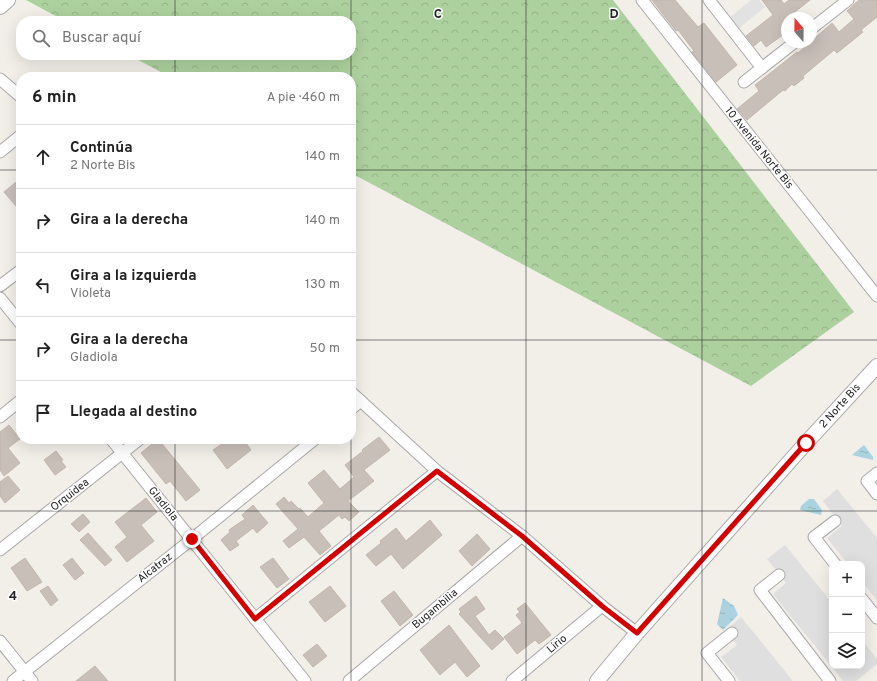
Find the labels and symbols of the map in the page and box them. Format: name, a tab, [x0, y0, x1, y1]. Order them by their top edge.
text: C	[434, 7, 442, 23]
text: D	[609, 7, 619, 23]
north arrow	[781, 12, 817, 48]
street label: 10 Avenida Norte Bis	[722, 104, 796, 192]
street label: 2 Norte Bis	[816, 381, 864, 431]
route start	[797, 434, 815, 452]
street label: Orquidea	[48, 475, 92, 514]
street label: Gladiola	[145, 484, 181, 524]
route end	[183, 530, 201, 548]
street label: Alcatraz	[135, 550, 175, 586]
street label: Bugambilia	[409, 586, 461, 632]
text: 4	[9, 589, 17, 605]
street label: Lirio	[544, 632, 570, 656]

